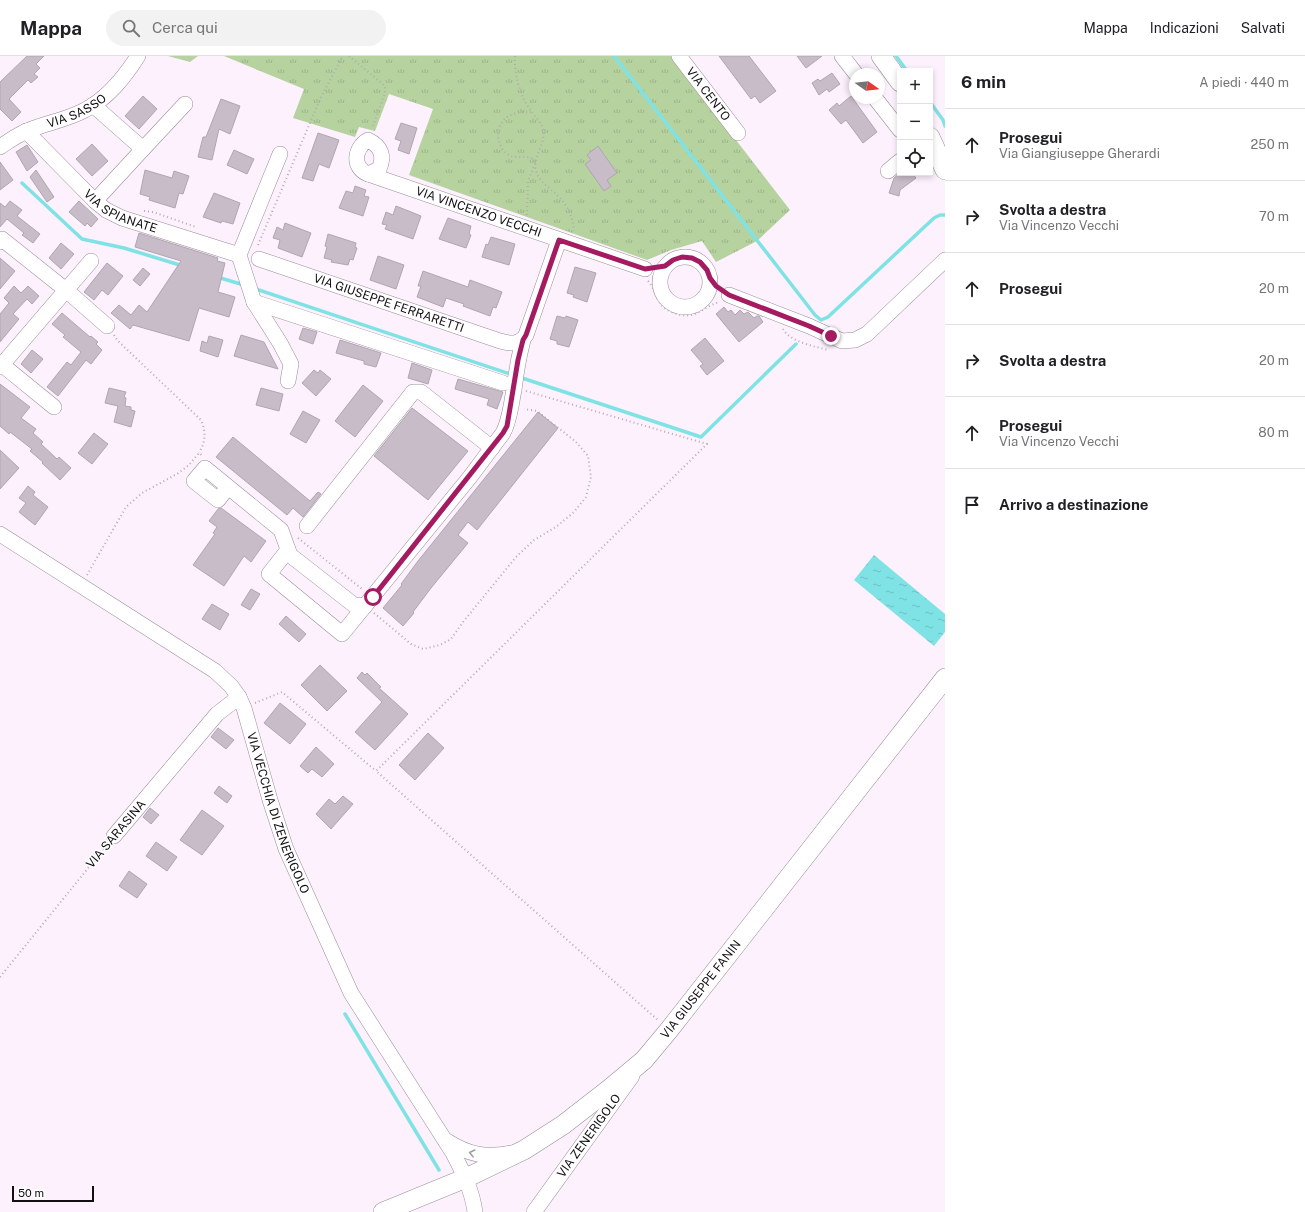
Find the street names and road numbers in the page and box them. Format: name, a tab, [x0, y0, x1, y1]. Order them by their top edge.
street label: VIA CENTO	[683, 65, 733, 124]
street label: VIA SASSO	[45, 91, 109, 131]
street label: VIA VINCENZO VECCHI	[414, 184, 543, 240]
street label: VIA SPIANATE	[81, 187, 159, 236]
street label: VIA GIUSEPPE FERRARETTI	[312, 271, 466, 335]
street label: VIA VECCHIA DI ZENERIGOLO	[244, 731, 312, 896]
street label: VIA SARASINA	[83, 797, 149, 871]
street label: VIA GIUSEPPE FANIN	[658, 937, 744, 1041]
street label: VIA ZENERIGOLO	[554, 1091, 624, 1180]

